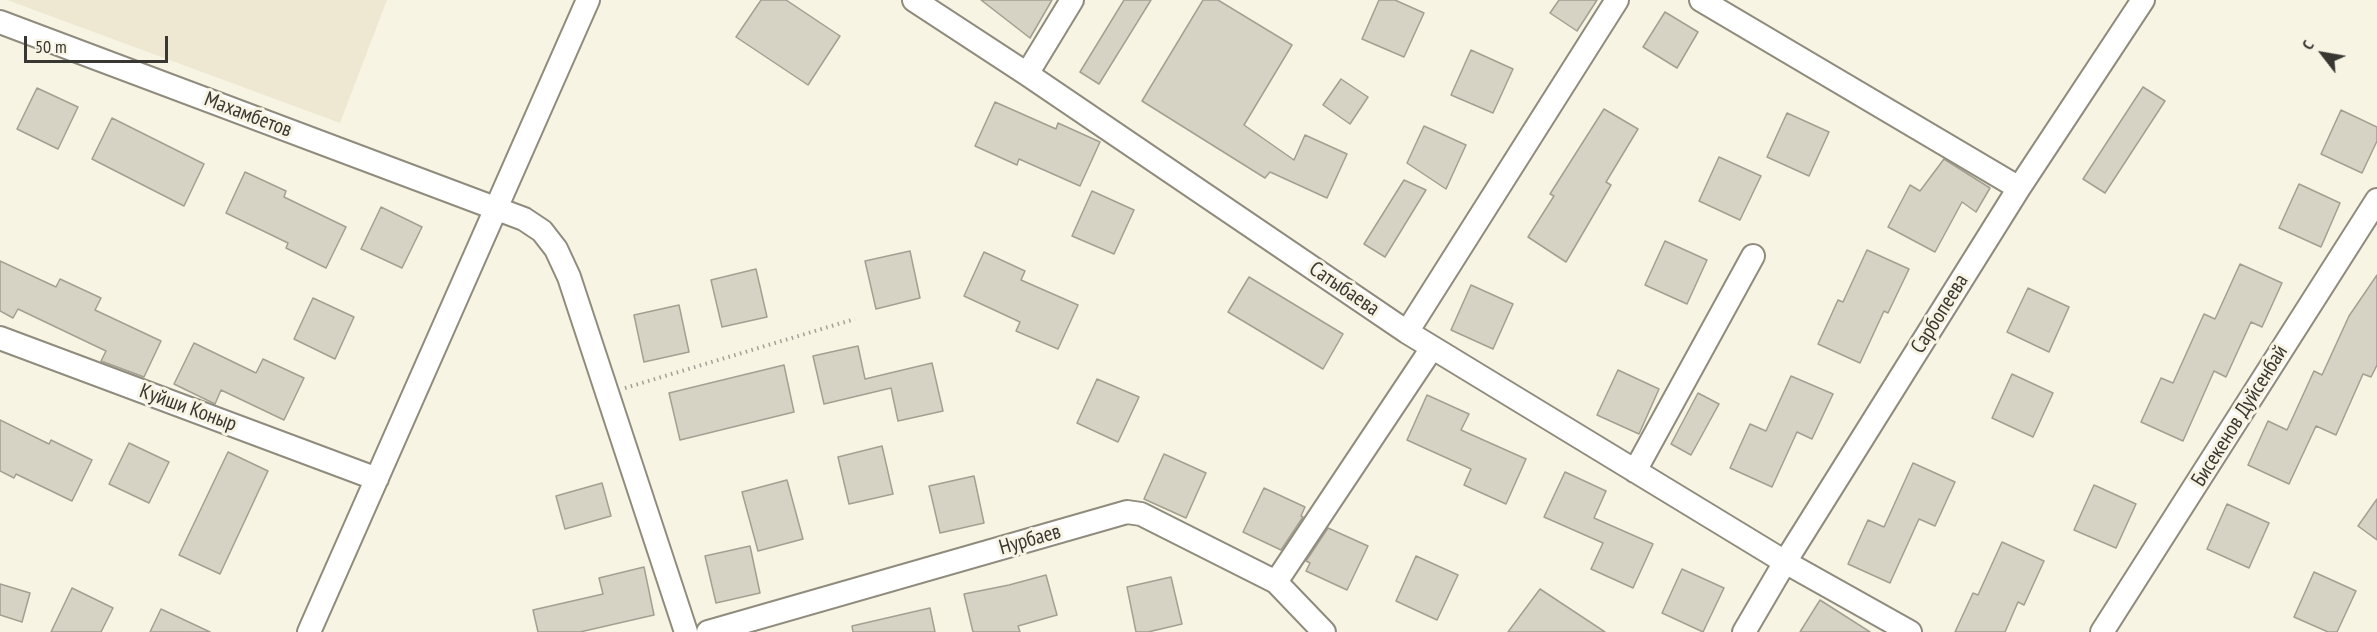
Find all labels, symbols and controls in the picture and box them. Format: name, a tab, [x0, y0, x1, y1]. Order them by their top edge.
scale bar	[27, 24, 171, 62]
north arrow	[2293, 24, 2353, 84]
text: 50 m	[35, 35, 67, 58]
text: С	[2297, 36, 2318, 53]
street label: Махамбетов	[201, 87, 295, 143]
street label: Сатыбаева	[1304, 256, 1384, 322]
street label: Сарбопеева	[1906, 270, 1974, 358]
street label: Бисекенов Дуйсенбай	[2186, 341, 2294, 491]
street label: Куйши Коныр	[136, 379, 240, 437]
street label: Нурбаев	[996, 519, 1064, 561]

